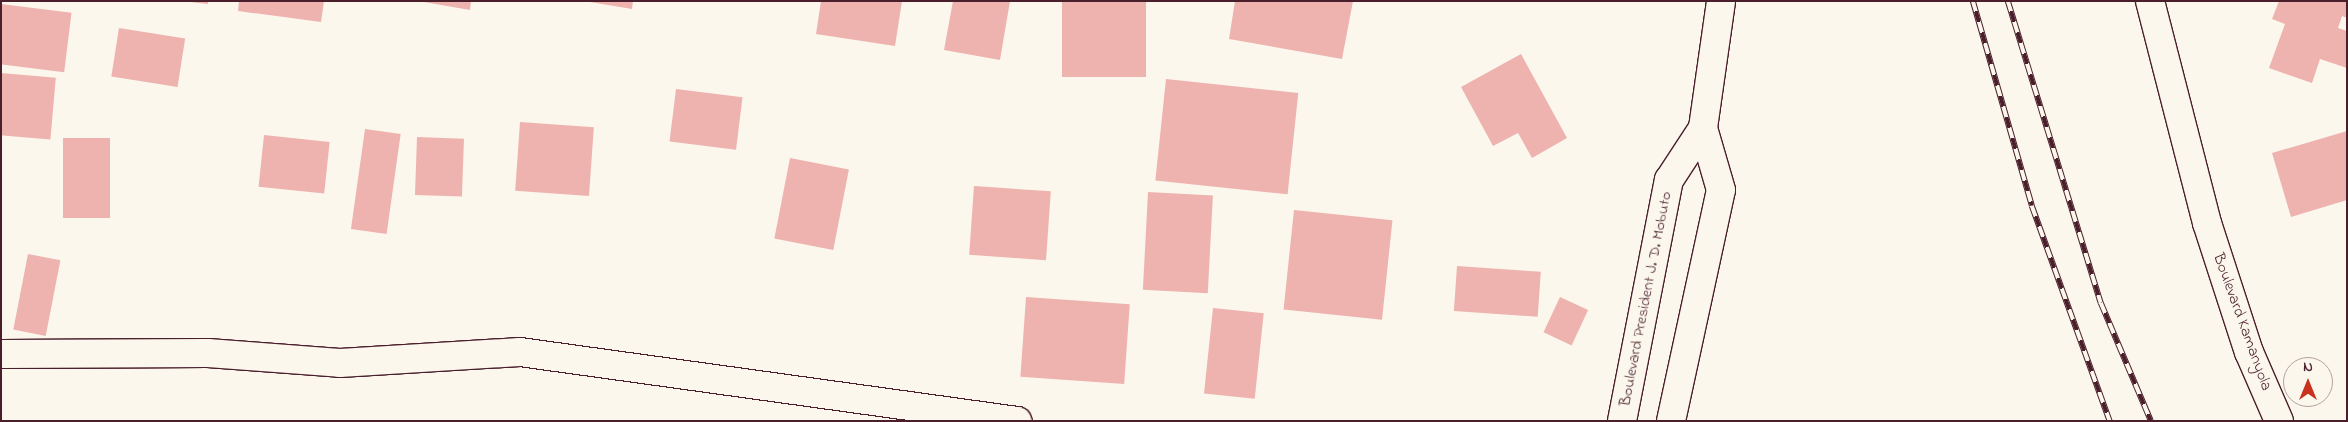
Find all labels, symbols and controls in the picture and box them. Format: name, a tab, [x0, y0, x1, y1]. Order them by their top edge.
street label: Boulevard President J. D. Mobuto	[1616, 190, 1676, 408]
street label: Boulevard Kamanyola	[2208, 251, 2276, 393]
north arrow	[2283, 357, 2333, 407]
text: N	[2303, 357, 2313, 378]

